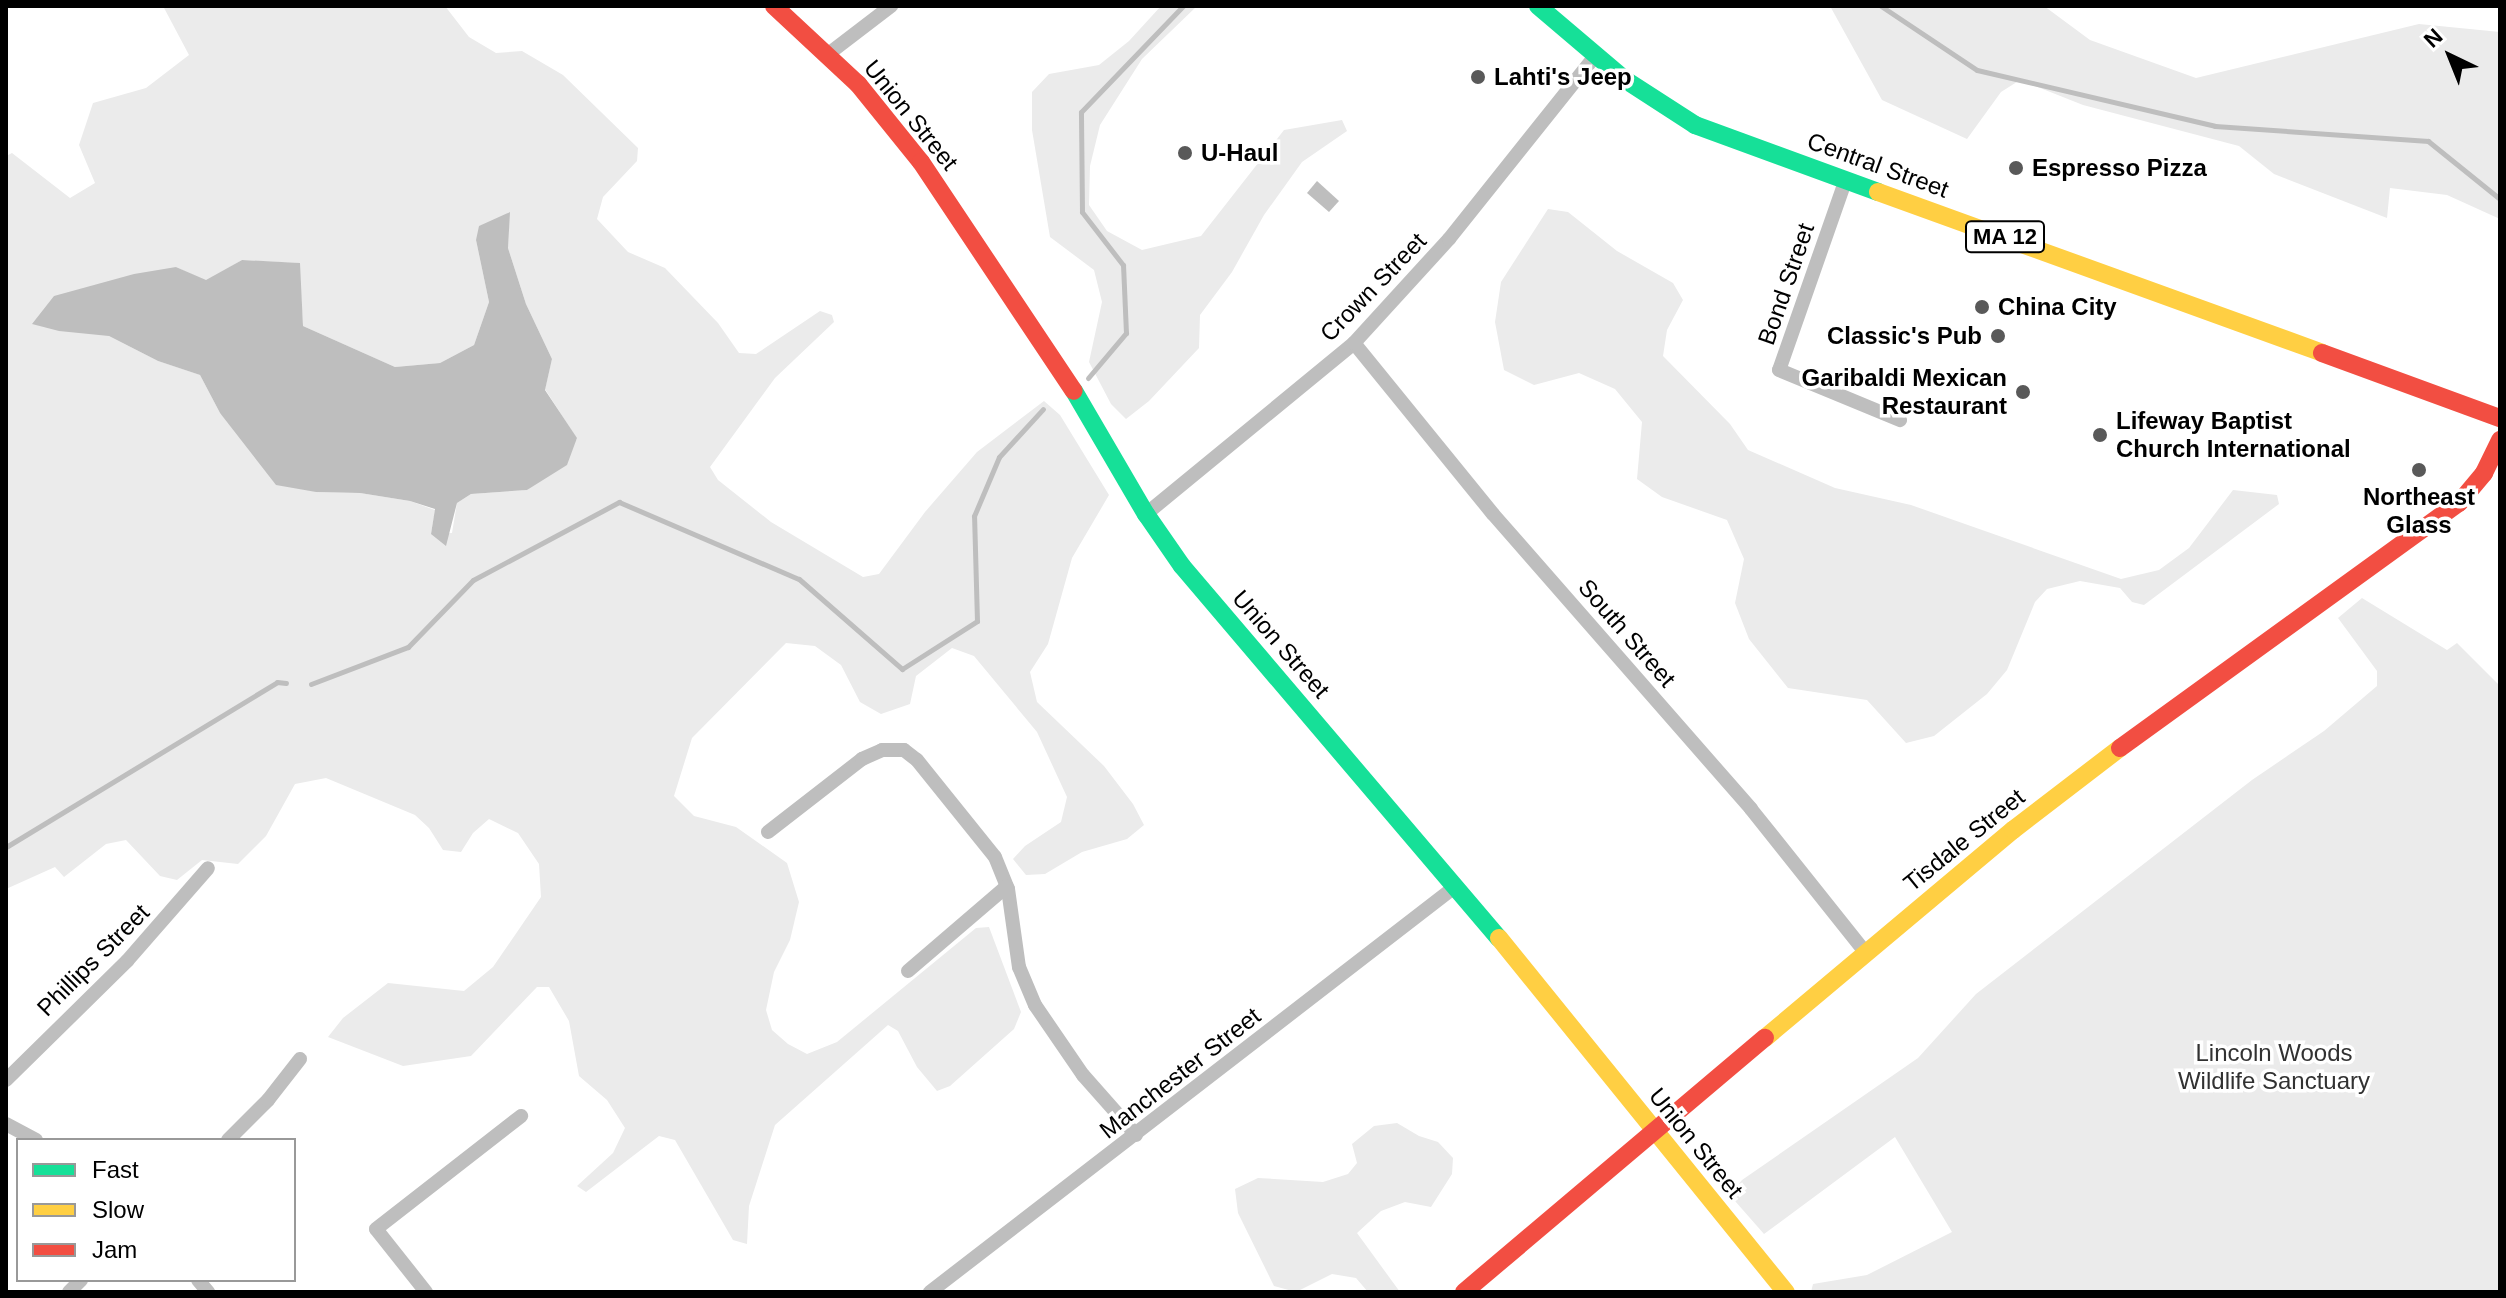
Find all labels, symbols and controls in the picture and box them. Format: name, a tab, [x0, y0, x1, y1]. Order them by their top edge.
north arrow	[2410, 16, 2490, 96]
text: N	[2419, 24, 2448, 53]
street label: Union Street	[858, 54, 964, 176]
place label: Lahti's Jeep	[1494, 63, 1632, 91]
marker: Lahti's Jeep	[1469, 68, 1487, 86]
street label: Central Street	[1804, 126, 1952, 204]
place label: U-Haul	[1201, 139, 1278, 167]
marker: U-Haul	[1176, 144, 1194, 162]
place label: Espresso Pizza	[2032, 154, 2207, 182]
marker: Espresso Pizza	[2007, 159, 2025, 177]
street label: Bond Street	[1752, 219, 1820, 349]
road number: MA 12	[1963, 219, 2047, 255]
street label: Crown Street	[1314, 227, 1432, 347]
place label: China City	[1998, 293, 2117, 321]
marker: China City	[1973, 298, 1991, 316]
place label: Classic's Pub	[1827, 322, 1982, 350]
marker: Classic's Pub	[1989, 327, 2007, 345]
place label: Garibaldi Mexican Restaurant	[1802, 364, 2007, 420]
marker: Garibaldi Mexican Restaurant	[2014, 383, 2032, 401]
place label: Lifeway Baptist Church International	[2116, 407, 2351, 463]
marker: Lifeway Baptist Church International	[2091, 426, 2109, 444]
marker: Northeast Glass	[2410, 461, 2428, 479]
place label: Northeast Glass	[2363, 483, 2475, 539]
street label: South Street	[1572, 573, 1682, 693]
street label: Union Street	[1226, 584, 1336, 704]
street label: Tisdale Street	[1898, 782, 2030, 898]
street label: Phillips Street	[31, 898, 155, 1022]
street label: Manchester Street	[1094, 1001, 1266, 1145]
park label: Lincoln Woods Wildlife Sanctuary	[2178, 1039, 2370, 1095]
street label: Union Street	[1643, 1082, 1749, 1204]
legend	[16, 1138, 296, 1282]
text: Fast	[92, 1156, 139, 1183]
text: Slow	[92, 1196, 144, 1223]
text: Jam	[92, 1236, 137, 1263]

